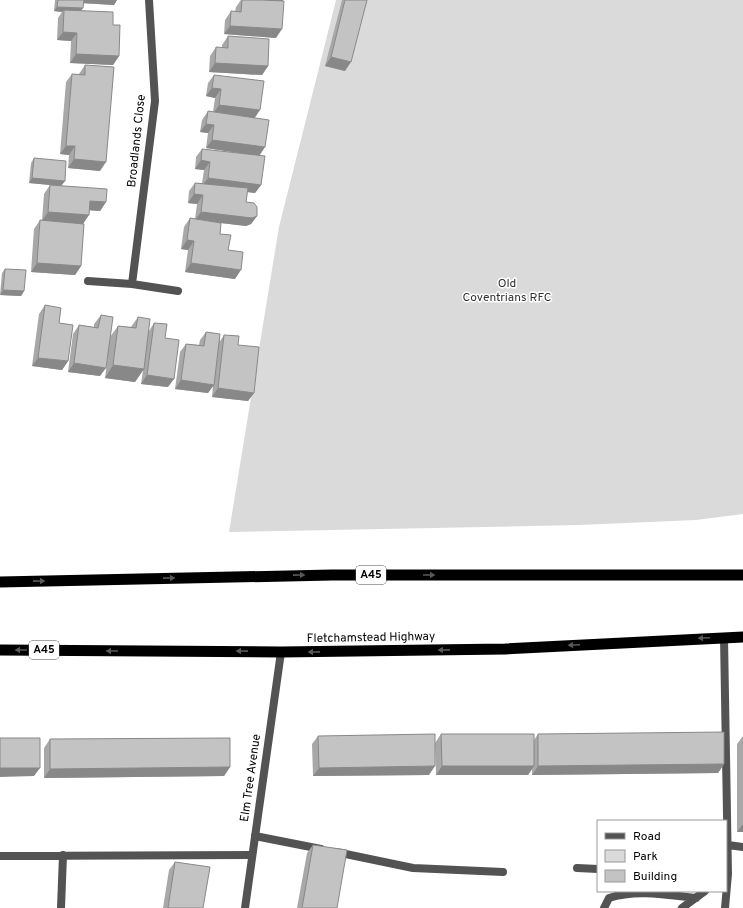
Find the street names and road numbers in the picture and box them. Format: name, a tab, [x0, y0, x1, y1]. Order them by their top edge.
street label: Broadlands Close	[124, 94, 150, 188]
road number: A45	[356, 566, 386, 584]
street label: Fletchamstead Highway	[307, 629, 435, 647]
road number: A45	[29, 641, 59, 659]
street label: Elm Tree Avenue	[237, 733, 265, 823]

